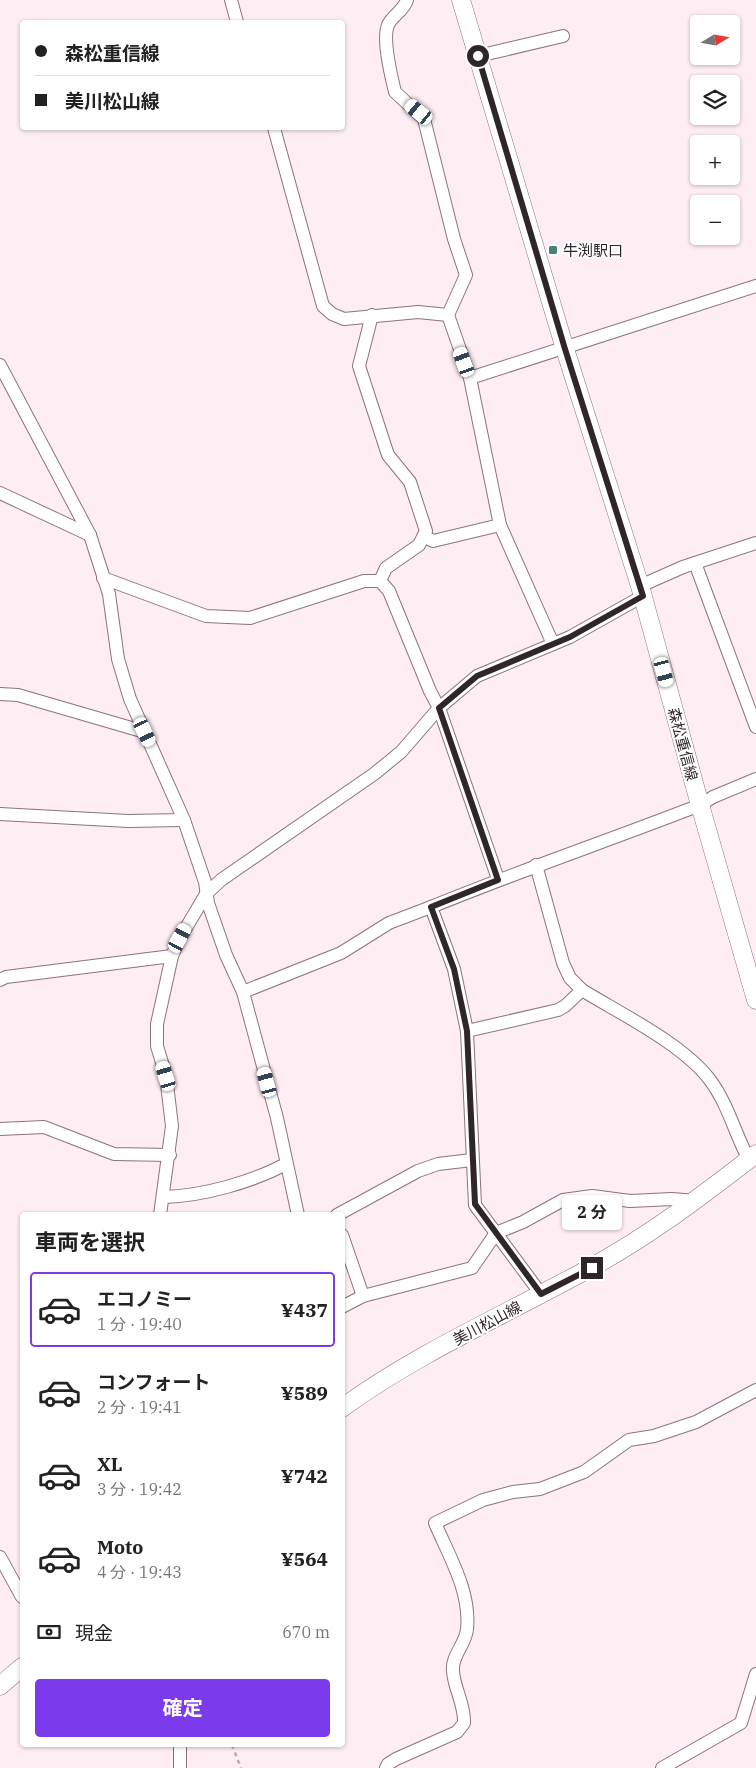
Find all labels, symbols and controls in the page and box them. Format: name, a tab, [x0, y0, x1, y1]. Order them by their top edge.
north arrow	[690, 15, 740, 65]
map controls	[690, 15, 740, 245]
text: 森松重信線	[65, 41, 160, 65]
route start	[467, 45, 489, 67]
button: layers	[690, 75, 740, 125]
text: 美川松山線	[65, 89, 160, 113]
car	[402, 97, 435, 127]
button: +	[690, 135, 740, 185]
button: −	[690, 195, 740, 245]
place label: 牛渕駅口	[563, 241, 623, 260]
marker: 牛渕駅口	[547, 244, 559, 256]
car	[451, 345, 476, 379]
car	[652, 656, 675, 688]
street label: 森松重信線	[664, 705, 702, 783]
car	[131, 715, 158, 749]
car	[166, 921, 193, 955]
car	[154, 1059, 177, 1093]
car	[255, 1066, 278, 1098]
callout: 2 分	[562, 1196, 622, 1230]
text: 2 分	[577, 1202, 607, 1222]
text: 車両を選択	[35, 1227, 145, 1256]
route end	[581, 1257, 603, 1279]
icon: car	[37, 1287, 82, 1332]
text: エコノミー	[97, 1287, 192, 1311]
street label: 美川松山線	[449, 1297, 525, 1349]
text: ¥437	[281, 1298, 328, 1322]
text: 1 分 · 19:40	[97, 1314, 182, 1334]
icon: car	[37, 1370, 82, 1415]
text: コンフォート	[97, 1370, 210, 1394]
text: ¥589	[281, 1381, 328, 1405]
text: 2 分 · 19:41	[97, 1397, 182, 1417]
text: XL	[97, 1452, 123, 1476]
icon: car	[37, 1453, 82, 1498]
text: ¥742	[281, 1464, 328, 1488]
text: 3 分 · 19:42	[97, 1479, 182, 1499]
text: Moto	[97, 1535, 143, 1559]
icon: car	[37, 1536, 82, 1581]
text: ¥564	[281, 1547, 328, 1571]
text: 4 分 · 19:43	[97, 1562, 182, 1582]
icon: cash	[35, 1618, 63, 1646]
text: 現金	[75, 1621, 113, 1645]
text: 670 m	[282, 1622, 330, 1642]
button: 確定	[35, 1679, 330, 1737]

